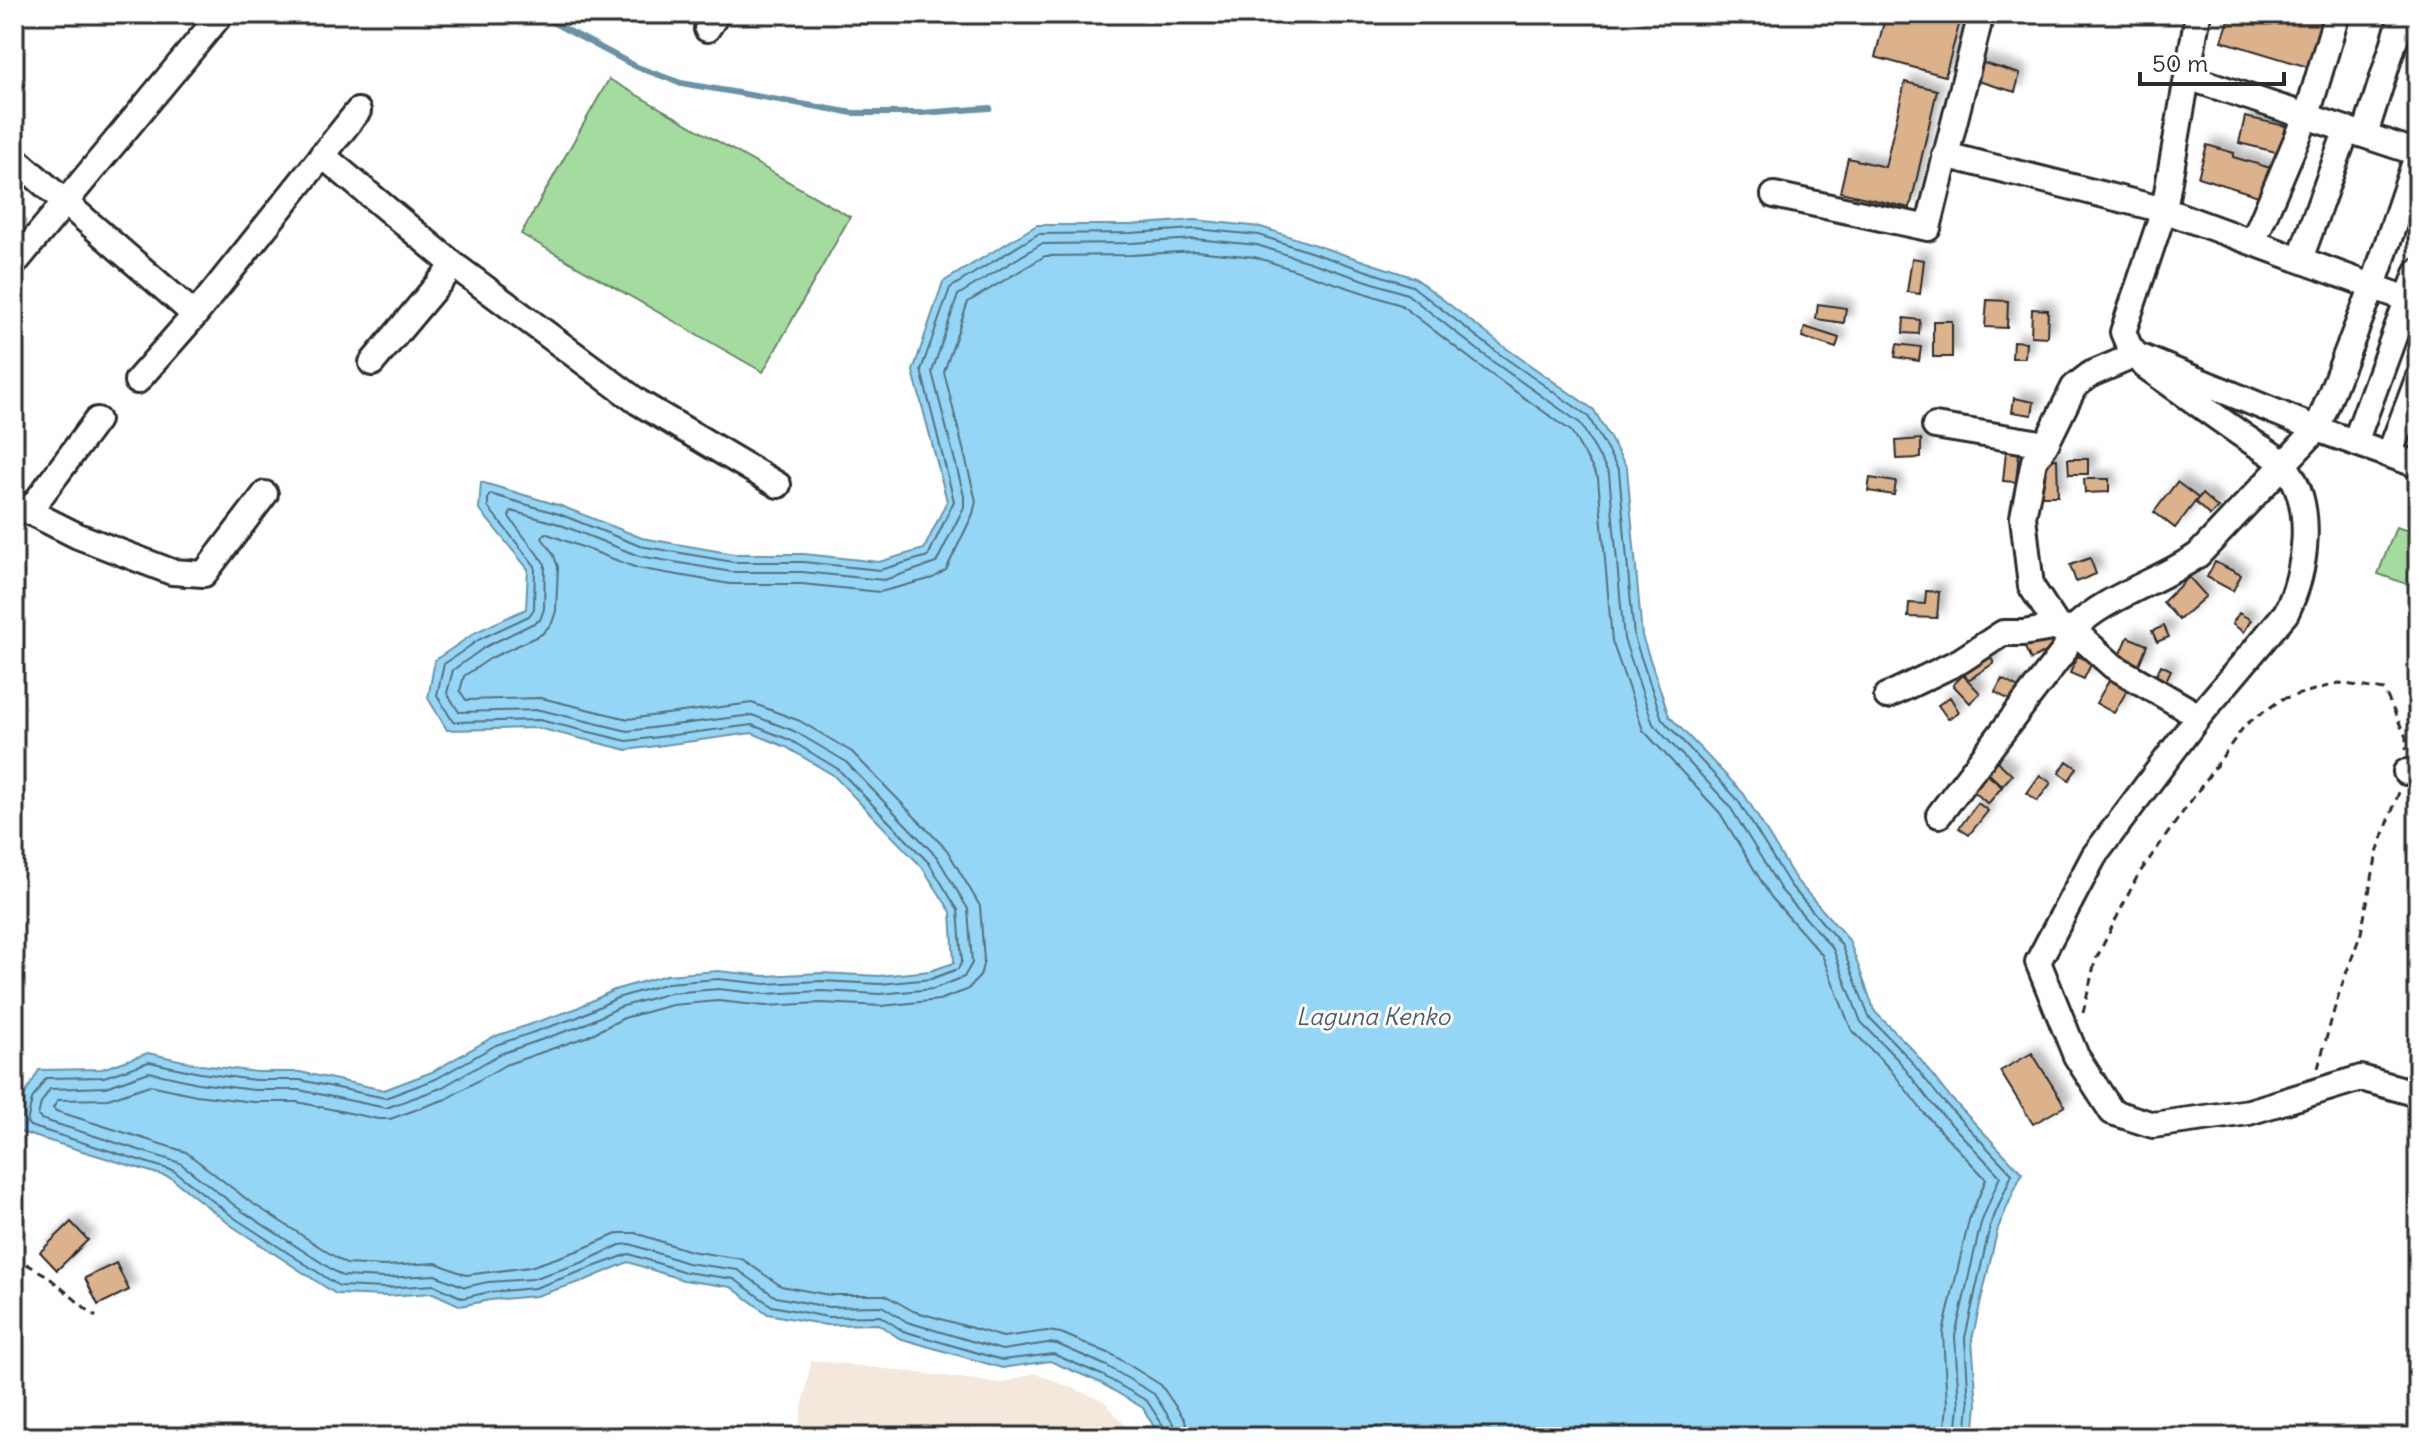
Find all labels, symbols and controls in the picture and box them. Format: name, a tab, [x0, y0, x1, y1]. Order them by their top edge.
scale bar	[2140, 36, 2284, 86]
text: 50 m	[2152, 48, 2208, 78]
water label: Laguna Kenko	[1296, 1001, 1451, 1031]

